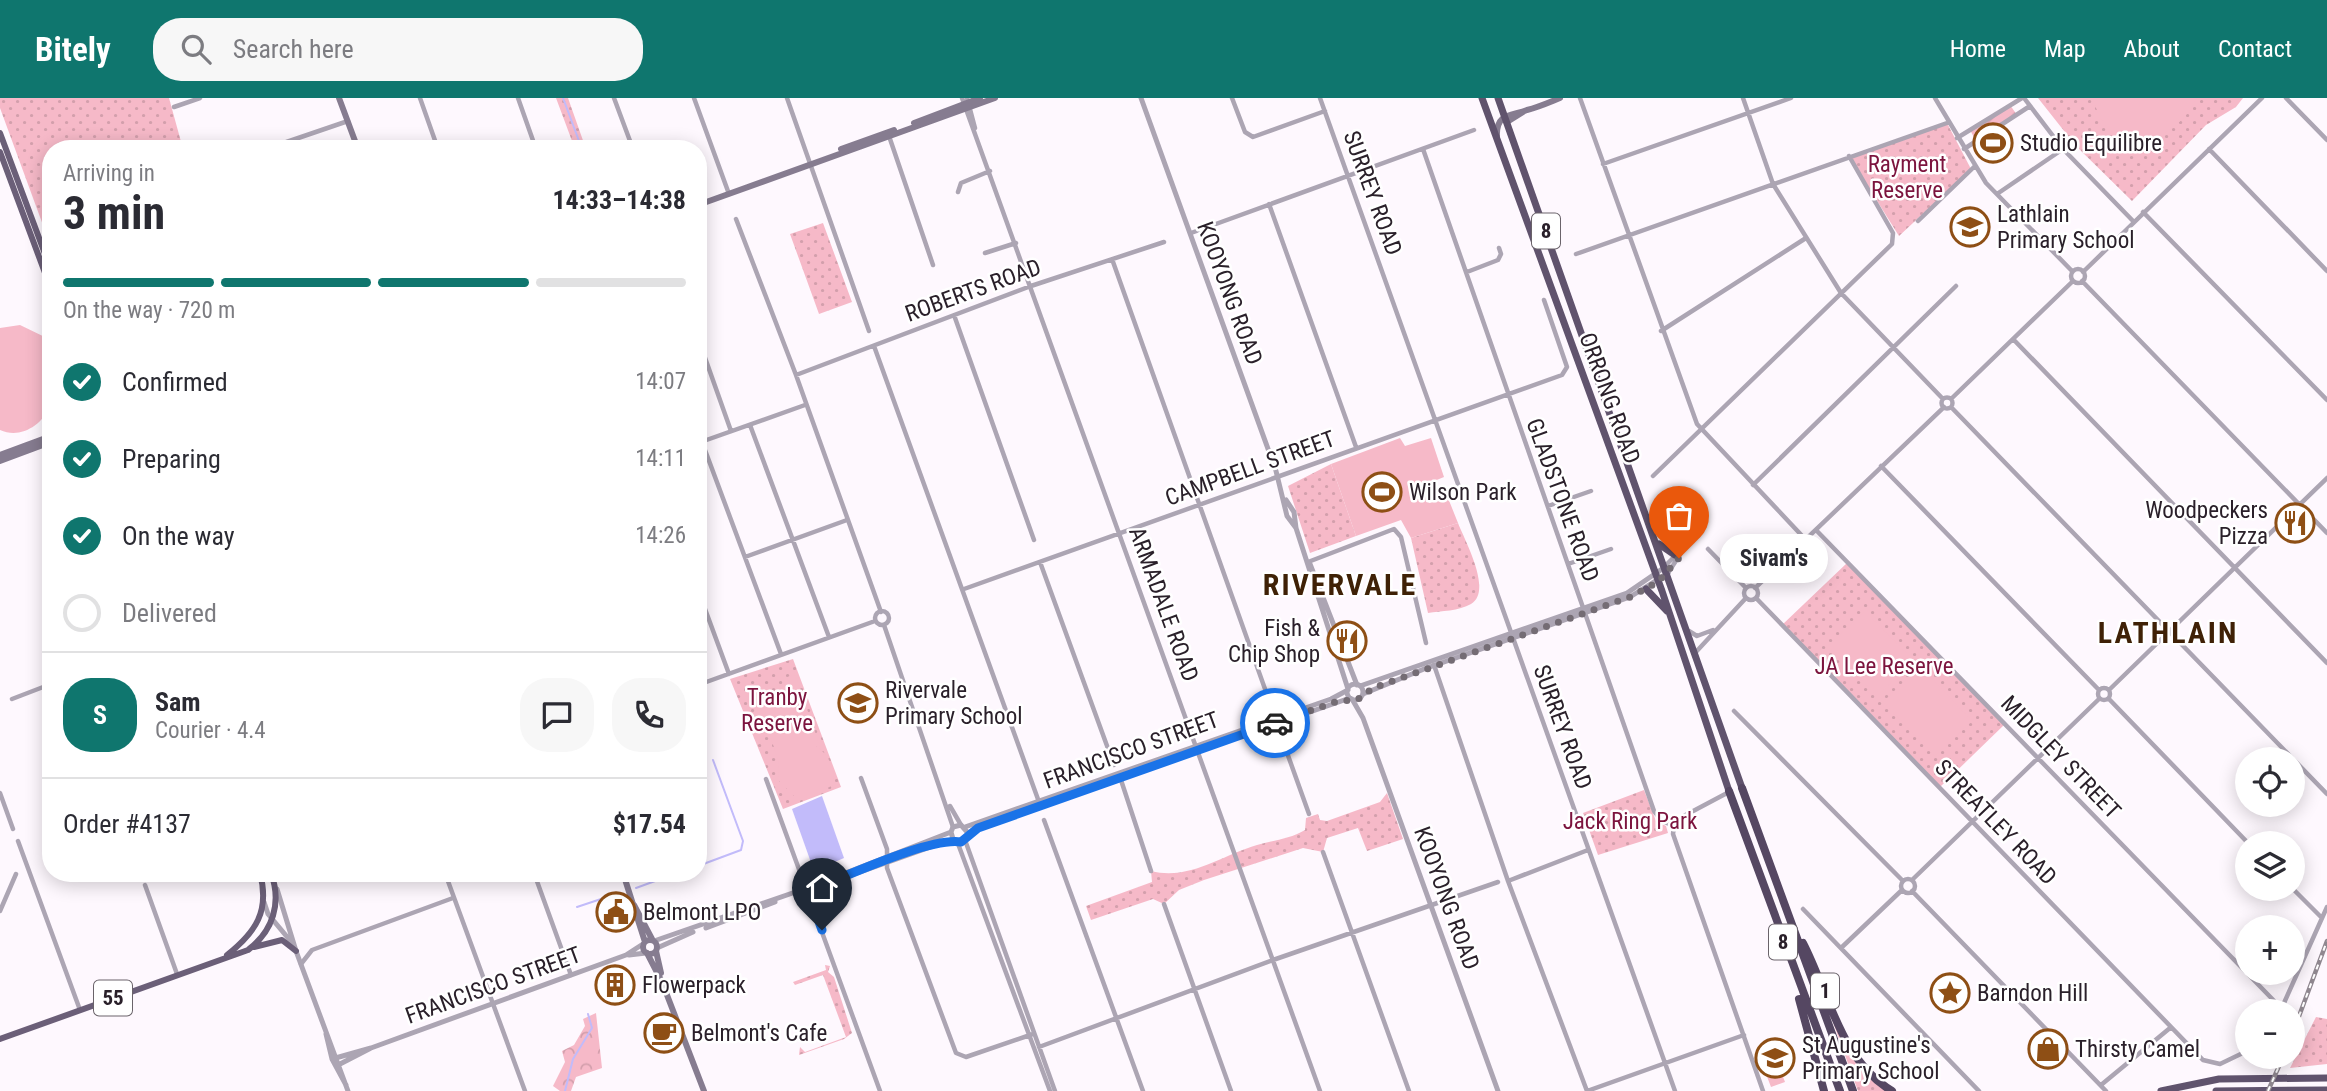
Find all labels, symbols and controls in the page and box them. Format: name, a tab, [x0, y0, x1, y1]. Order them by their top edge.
search box	[153, 18, 643, 81]
text: Bitely	[35, 30, 111, 69]
icon: search	[177, 30, 215, 68]
text: Search here	[233, 34, 354, 64]
text: Home	[1950, 35, 2006, 63]
text: Map	[2044, 35, 2086, 63]
text: About	[2124, 35, 2180, 63]
text: Contact	[2218, 35, 2292, 63]
sports icon: Studio Equilibre	[1972, 122, 2014, 164]
street label: SURREY ROAD	[1338, 127, 1407, 259]
place label: Studio Equilibre	[2020, 130, 2162, 157]
park label: Rayment Reserve	[1868, 151, 1946, 204]
text: Arriving in	[63, 160, 155, 187]
text: 14:33–14:38	[552, 185, 686, 215]
text: 3 min	[63, 186, 165, 240]
place label: Lathlain Primary School	[1997, 201, 2134, 254]
school or university icon: Lathlain Primary School	[1949, 206, 1991, 248]
road number: 8	[1532, 214, 1560, 248]
street label: KOOYONG ROAD	[1191, 218, 1268, 368]
street label: ROBERTS ROAD	[902, 253, 1045, 328]
text: On the way · 720 m	[63, 297, 235, 324]
street label: ORRONG ROAD	[1573, 329, 1646, 467]
icon: check	[63, 363, 101, 401]
text: Confirmed	[122, 367, 228, 397]
text: 14:07	[635, 368, 686, 395]
street label: GLADSTONE ROAD	[1520, 415, 1605, 585]
street label: CAMPBELL STREET	[1162, 425, 1339, 512]
icon: check	[63, 440, 101, 478]
text: Preparing	[122, 444, 221, 474]
text: 14:11	[635, 445, 686, 472]
sports icon: Wilson Park	[1361, 471, 1403, 513]
place label: Wilson Park	[1409, 479, 1517, 506]
pin	[1649, 486, 1709, 558]
icon: bag	[1660, 497, 1698, 535]
place label: Woodpeckers Pizza	[2145, 497, 2268, 550]
restaurant icon: Woodpeckers Pizza	[2274, 502, 2316, 544]
icon: check	[63, 517, 101, 555]
text: On the way	[122, 521, 235, 551]
text: 14:26	[635, 522, 686, 549]
street label: ARMADALE ROAD	[1123, 523, 1204, 685]
callout: Sivam's	[1721, 533, 1830, 582]
text: Sivam's	[1740, 545, 1808, 572]
district label: RIVERVALE	[1263, 567, 1417, 602]
text: Delivered	[122, 598, 217, 628]
place label: Fish & Chip Shop	[1228, 615, 1320, 668]
district label: LATHLAIN	[2098, 615, 2238, 650]
restaurant icon: Fish & Chip Shop	[1326, 620, 1368, 662]
park label: JA Lee Reserve	[1814, 653, 1954, 680]
street label: SURREY ROAD	[1528, 661, 1597, 793]
place label: Rivervale Primary School	[885, 677, 1022, 730]
button: chat	[520, 678, 594, 752]
button: phone	[612, 678, 686, 752]
school or university icon: Rivervale Primary School	[837, 682, 879, 724]
park label: Tranby Reserve	[741, 684, 813, 737]
text: Sam	[155, 687, 201, 717]
courier	[1240, 688, 1310, 758]
street label: MIDGLEY STREET	[1995, 690, 2126, 825]
text: S	[93, 700, 107, 730]
icon: car	[1256, 704, 1294, 742]
street label: FRANCISCO STREET	[1040, 706, 1223, 795]
text: Courier · 4.4	[155, 717, 266, 744]
map controls	[2235, 747, 2305, 1069]
button: locate	[2235, 747, 2305, 817]
street label: STREATLEY ROAD	[1929, 754, 2062, 890]
park label: Jack Ring Park	[1563, 808, 1698, 835]
text: Order #4137	[63, 809, 191, 839]
text: $17.54	[613, 809, 686, 839]
street label: KOOYONG ROAD	[1408, 823, 1485, 973]
button: layers	[2235, 831, 2305, 901]
pin	[792, 858, 852, 930]
icon: home	[803, 869, 841, 907]
public building icon: Belmont LPO	[595, 891, 637, 933]
place label: Belmont LPO	[643, 899, 761, 926]
button: +	[2235, 915, 2305, 985]
road number: 8	[1769, 924, 1797, 960]
street label: FRANCISCO STREET	[402, 941, 585, 1030]
building icon: Flowerpack	[594, 964, 636, 1006]
place label: Flowerpack	[642, 972, 747, 999]
place icon: Barndon Hill	[1929, 972, 1971, 1014]
road number: 1	[1811, 974, 1839, 1008]
place label: Barndon Hill	[1977, 980, 2088, 1007]
road number: 55	[94, 981, 132, 1016]
button: −	[2235, 999, 2305, 1069]
cafe icon: Belmont's Cafe	[643, 1012, 685, 1054]
place label: Belmont's Cafe	[691, 1020, 827, 1047]
shop icon: Thirsty Camel	[2027, 1028, 2069, 1070]
place label: St Augustine's Primary School	[1802, 1032, 1939, 1085]
place label: Thirsty Camel	[2075, 1036, 2200, 1063]
school or university icon: St Augustine's Primary School	[1754, 1037, 1796, 1079]

